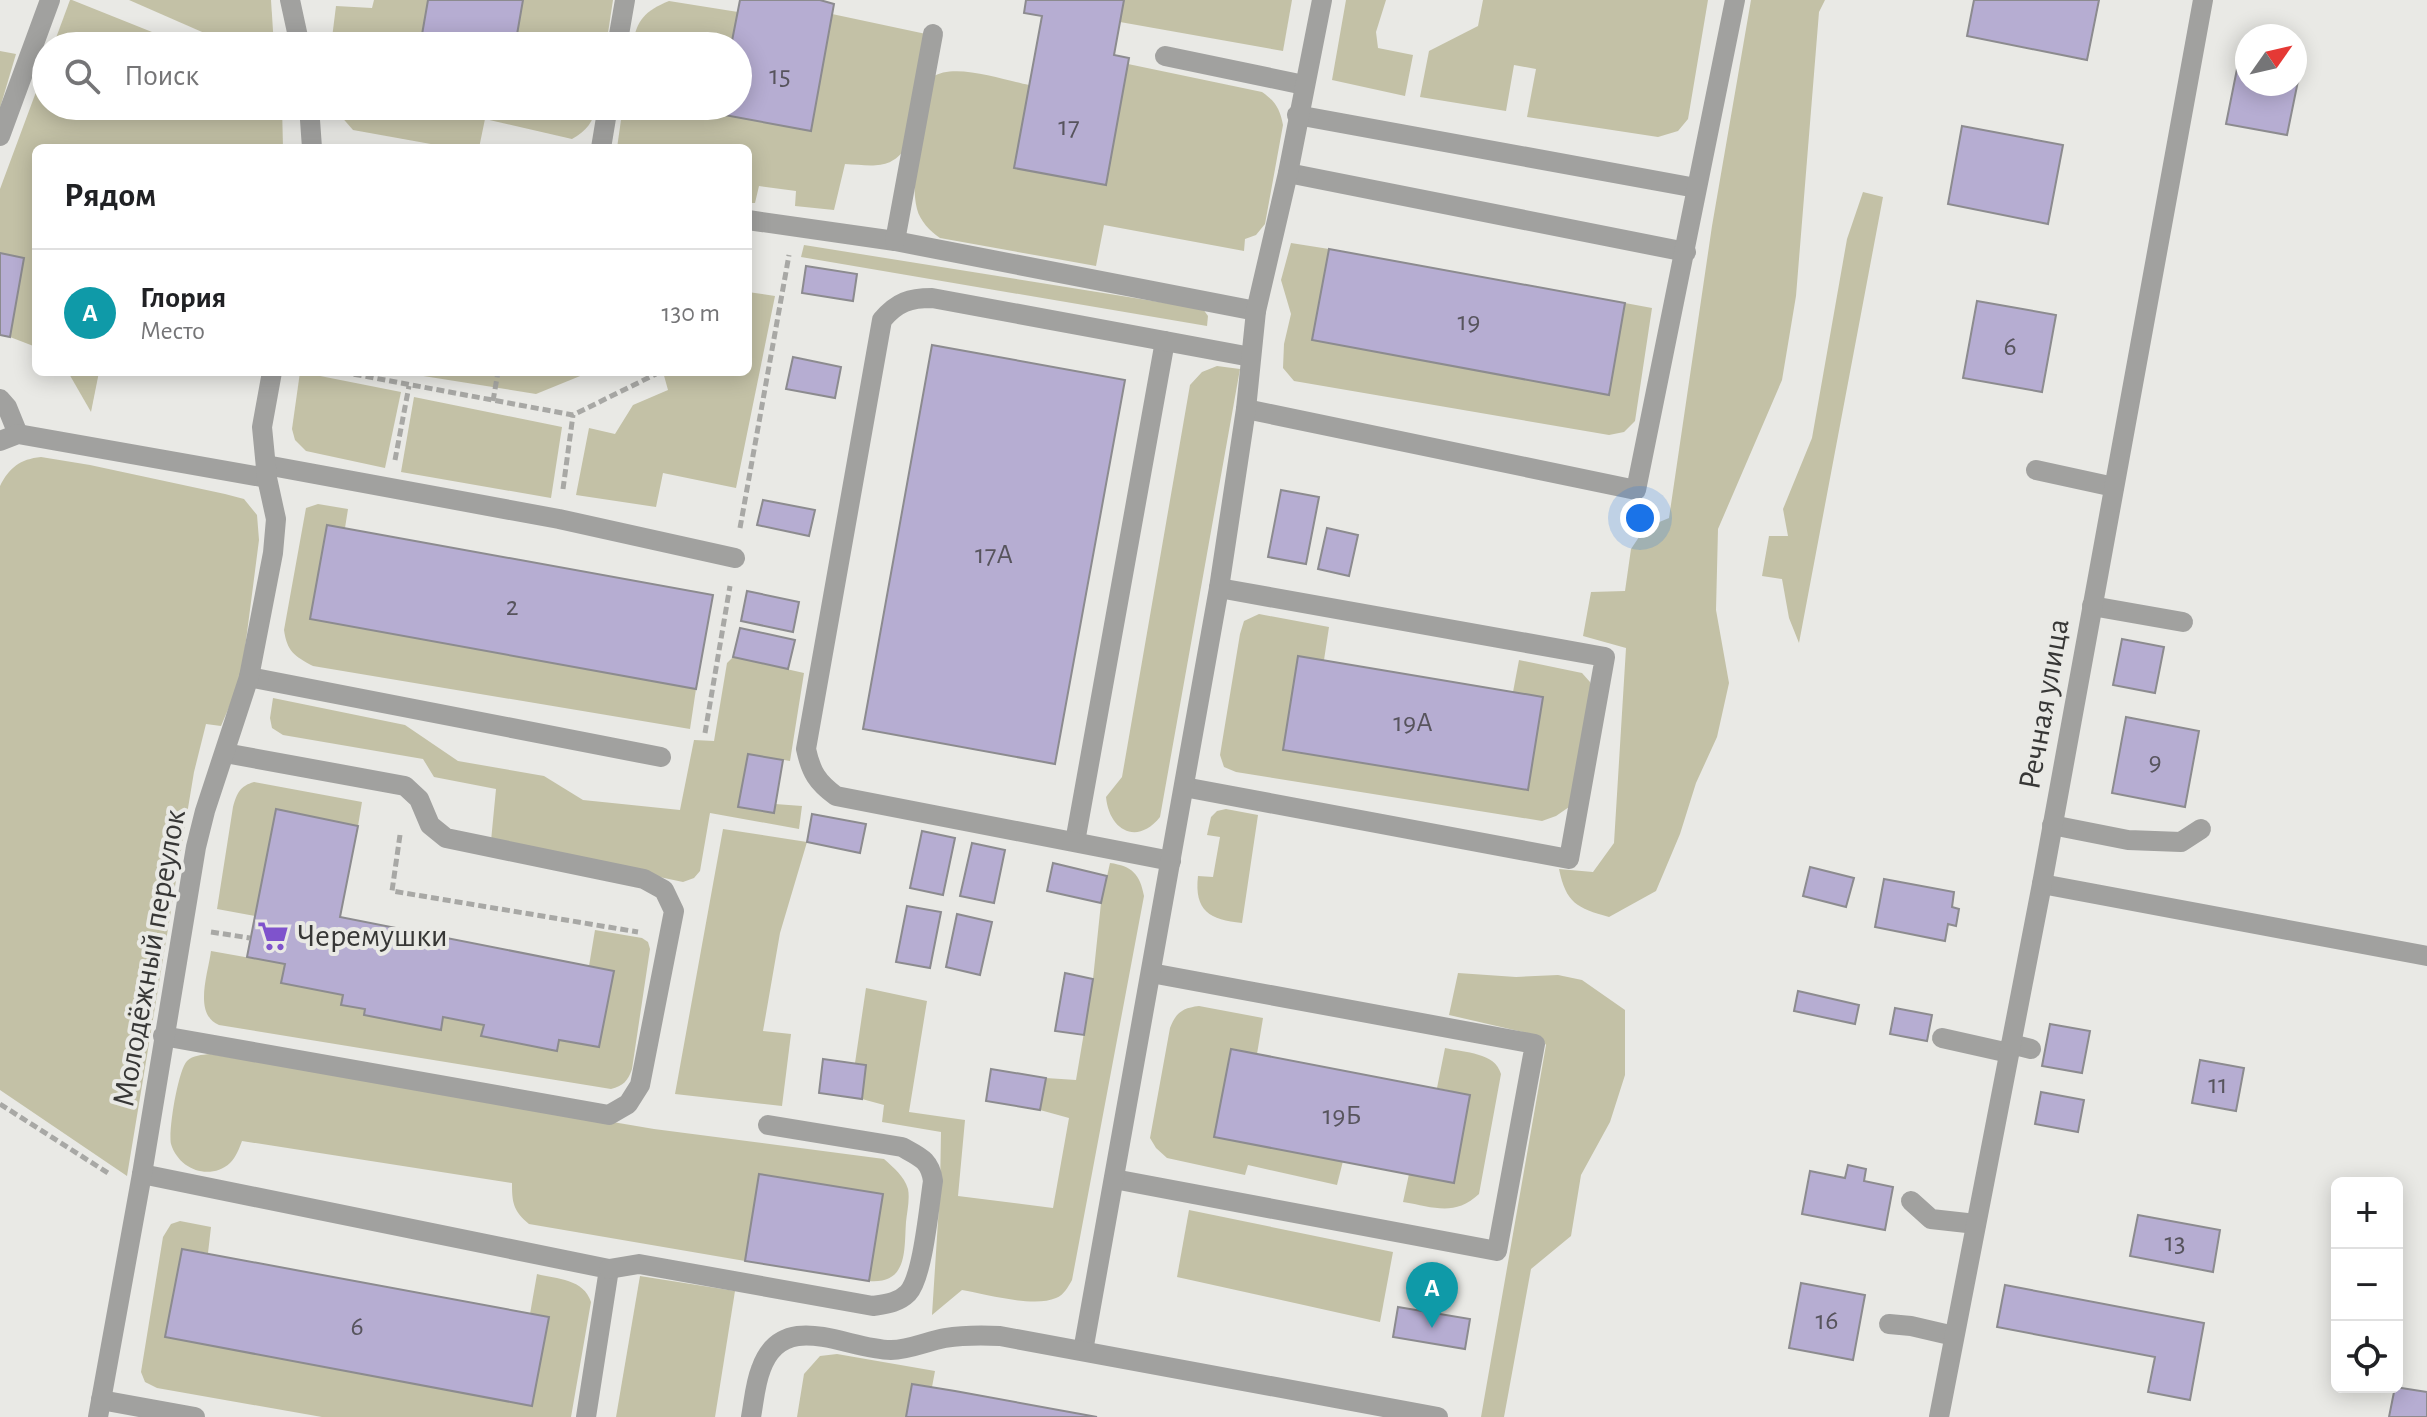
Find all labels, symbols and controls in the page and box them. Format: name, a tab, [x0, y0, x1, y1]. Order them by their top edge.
north arrow	[2235, 24, 2307, 96]
search box	[32, 32, 752, 120]
icon: search	[60, 54, 104, 98]
text: Поиск	[124, 61, 199, 91]
house number: 15	[769, 62, 791, 90]
house number: 17	[1058, 113, 1080, 141]
text: Рядом	[64, 179, 156, 213]
text: Глория	[140, 283, 226, 313]
text: A	[82, 300, 98, 326]
text: 130 m	[662, 300, 720, 326]
house number: 19	[1458, 308, 1480, 336]
text: Место	[140, 318, 205, 344]
house number: 6	[2003, 333, 2017, 361]
your location	[1620, 498, 1660, 538]
house number: 17А	[975, 541, 1013, 569]
house number: 2	[506, 593, 518, 621]
street label: Речная улица	[2013, 616, 2075, 792]
house number: 19А	[1393, 709, 1433, 737]
house number: 9	[2148, 748, 2162, 776]
street label: Молодёжный переулок	[107, 807, 191, 1109]
supermarket icon: Черемушки	[256, 919, 290, 953]
place label: Черемушки	[297, 920, 448, 952]
house number: 11	[2208, 1071, 2228, 1099]
house number: 19Б	[1323, 1102, 1361, 1130]
map controls	[2331, 1177, 2403, 1393]
button: +	[2331, 1177, 2403, 1249]
house number: 13	[2164, 1229, 2186, 1257]
button: −	[2331, 1249, 2403, 1321]
pin: A	[1406, 1262, 1458, 1328]
house number: 16	[1816, 1307, 1838, 1335]
house number: 6	[350, 1313, 364, 1341]
button: locate	[2331, 1321, 2403, 1393]

